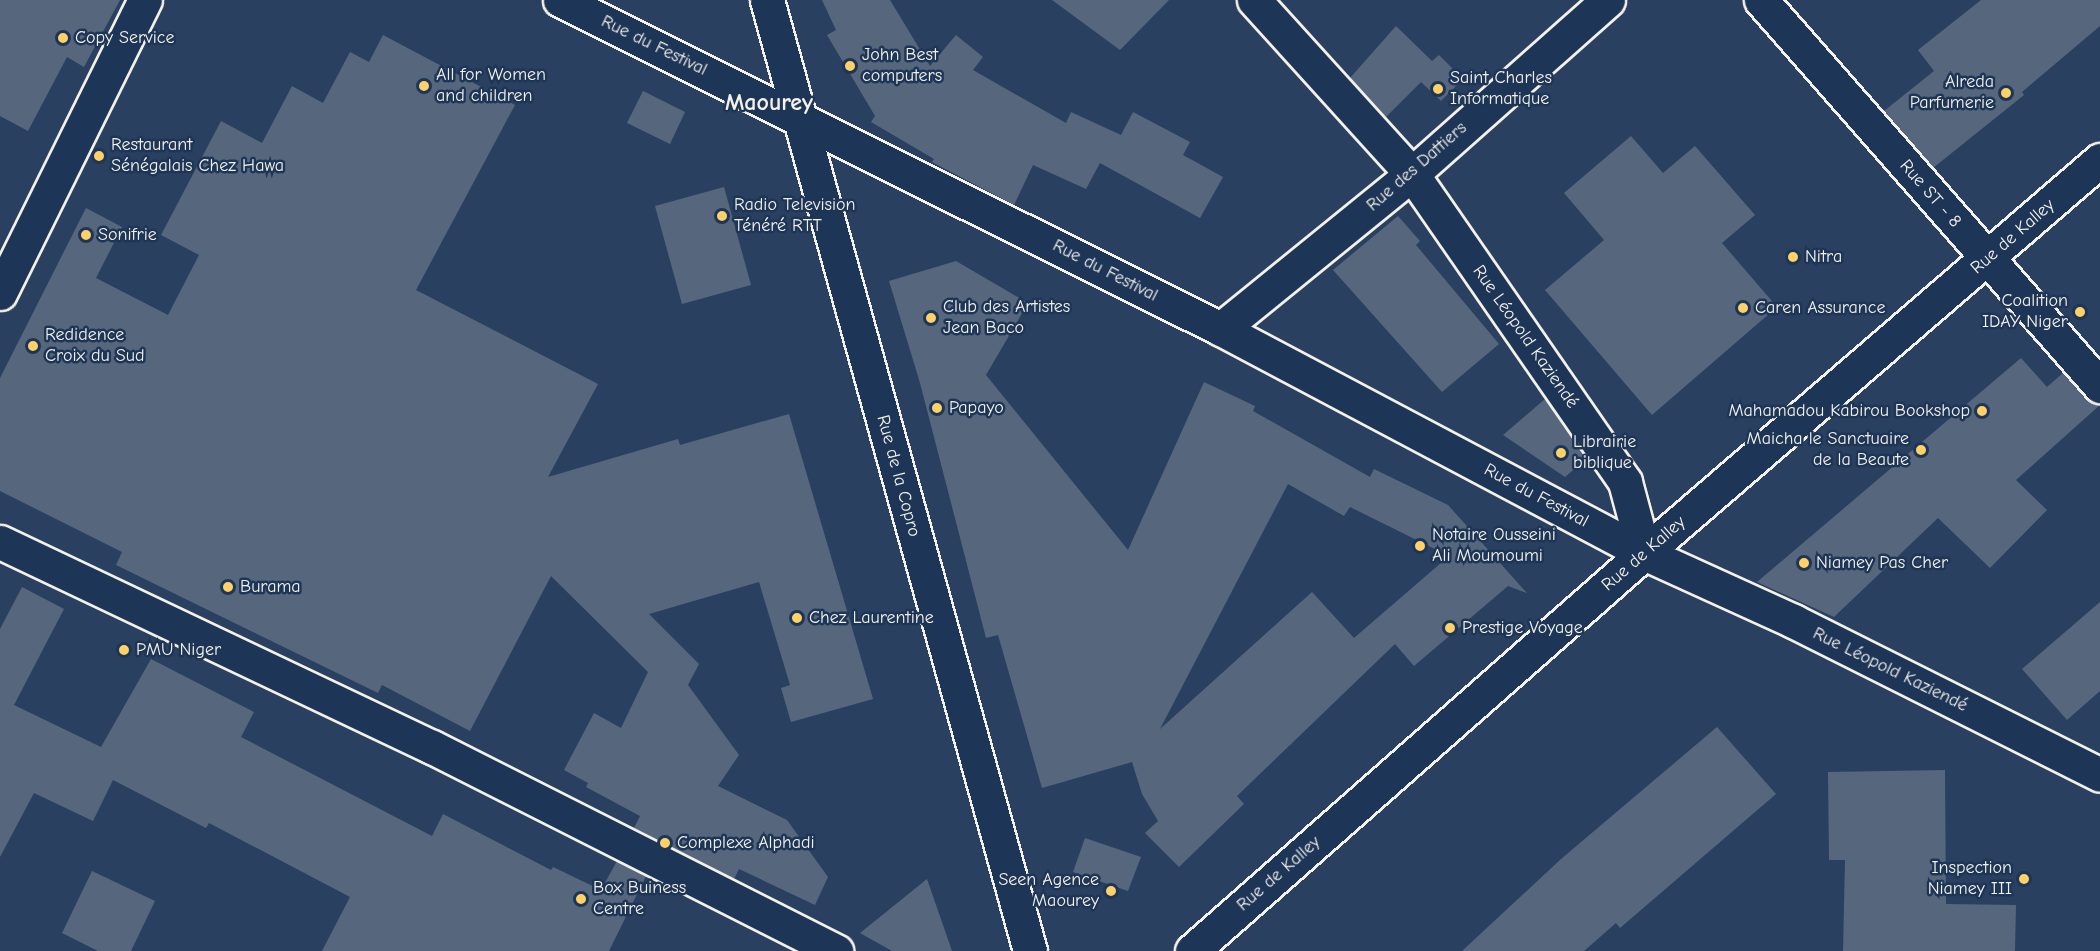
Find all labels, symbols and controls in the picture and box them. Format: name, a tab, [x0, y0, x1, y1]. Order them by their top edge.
street label: Rue du Festival	[597, 11, 711, 81]
place label: Copy Service	[75, 27, 175, 49]
marker: Copy Service	[56, 31, 70, 45]
place label: John Best computers	[862, 45, 942, 88]
marker: John Best computers	[843, 59, 857, 73]
place label: All for Women and children	[436, 65, 546, 107]
place label: Saint Charles Informatique	[1450, 68, 1552, 110]
place label: Alreda Parfumerie	[1910, 72, 1994, 115]
marker: All for Women and children	[417, 79, 431, 93]
marker: Saint Charles Informatique	[1431, 82, 1445, 96]
marker: Alreda Parfumerie	[1999, 86, 2013, 100]
district label: Maourey	[725, 89, 813, 117]
street label: Rue des Dattiers	[1362, 118, 1472, 216]
place label: Restaurant Sénégalais Chez Hawa	[111, 135, 284, 178]
marker: Restaurant Sénégalais Chez Hawa	[92, 149, 106, 163]
street label: Rue ST - 8	[1895, 156, 1965, 232]
place label: Radio Television Ténéré RTT	[734, 195, 856, 238]
street label: Rue de Kalley	[1967, 195, 2059, 279]
marker: Radio Television Ténéré RTT	[715, 209, 729, 223]
place label: Sonifrie	[98, 224, 157, 246]
marker: Sonifrie	[79, 228, 93, 242]
street label: Rue du Festival	[1049, 235, 1161, 307]
place label: Nitra	[1805, 246, 1842, 268]
marker: Nitra	[1786, 250, 1800, 264]
street label: Rue Léopold Kaziendé	[1468, 261, 1582, 413]
place label: Coalition IDAY Niger	[1982, 291, 2068, 334]
place label: Club des Artistes Jean Baco	[943, 297, 1070, 340]
place label: Caren Assurance	[1755, 297, 1885, 319]
marker: Caren Assurance	[1736, 301, 1750, 315]
marker: Coalition IDAY Niger	[2073, 305, 2087, 319]
marker: Club des Artistes Jean Baco	[924, 311, 938, 325]
place label: Redidence Croix du Sud	[45, 325, 144, 368]
marker: Redidence Croix du Sud	[26, 339, 40, 353]
place label: Papayo	[949, 397, 1004, 419]
place label: Mahamadou Kabirou Bookshop	[1728, 400, 1970, 422]
marker: Papayo	[930, 401, 944, 415]
marker: Mahamadou Kabirou Bookshop	[1975, 404, 1989, 418]
street label: Rue de la Copro	[871, 413, 925, 539]
place label: Maicha le Sanctuaire de la Beaute	[1747, 429, 1909, 472]
place label: Librairie biblique	[1573, 432, 1636, 474]
marker: Maicha le Sanctuaire de la Beaute	[1914, 443, 1928, 457]
marker: Librairie biblique	[1554, 446, 1568, 460]
street label: Rue du Festival	[1480, 459, 1592, 533]
street label: Rue de Kalley	[1598, 512, 1690, 596]
place label: Notaire Ousseini Ali Moumoumi	[1432, 525, 1556, 568]
marker: Notaire Ousseini Ali Moumoumi	[1413, 539, 1427, 553]
place label: Niamey Pas Cher	[1816, 552, 1948, 574]
marker: Niamey Pas Cher	[1797, 556, 1811, 570]
place label: Burama	[240, 576, 301, 598]
marker: Burama	[221, 580, 235, 594]
place label: Chez Laurentine	[809, 607, 934, 629]
marker: Chez Laurentine	[790, 611, 804, 625]
place label: Prestige Voyage	[1462, 617, 1583, 639]
marker: Prestige Voyage	[1443, 621, 1457, 635]
street label: Rue Léopold Kaziendé	[1809, 623, 1971, 717]
place label: PMU Niger	[136, 639, 221, 661]
marker: PMU Niger	[117, 643, 131, 657]
place label: Complexe Alphadi	[677, 832, 815, 854]
street label: Rue de Kalley	[1233, 832, 1325, 916]
marker: Complexe Alphadi	[658, 836, 672, 850]
place label: Inspection Niamey III	[1928, 858, 2012, 900]
place label: Seen Agence Maourey	[998, 870, 1099, 912]
marker: Inspection Niamey III	[2017, 872, 2031, 886]
place label: Box Buiness Centre	[593, 878, 686, 920]
marker: Seen Agence Maourey	[1104, 884, 1118, 898]
marker: Box Buiness Centre	[574, 892, 588, 906]

